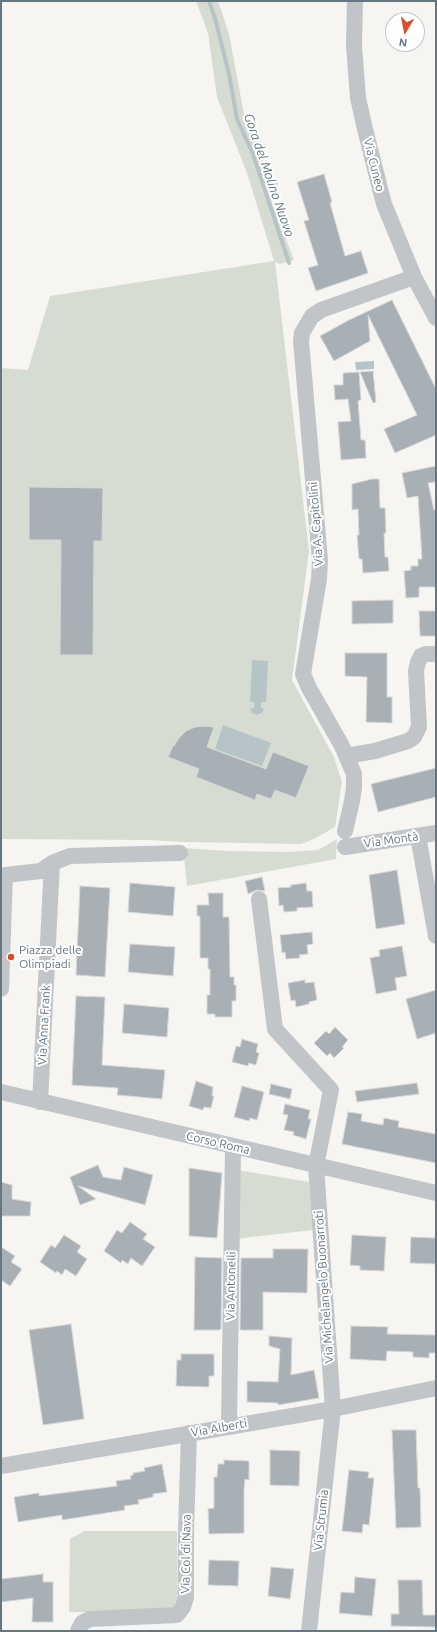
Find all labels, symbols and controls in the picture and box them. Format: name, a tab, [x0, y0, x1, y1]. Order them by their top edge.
north arrow	[385, 12, 425, 52]
text: N	[398, 36, 408, 49]
water label: Gora del Molino Nuovo	[241, 111, 297, 239]
street label: Via Cuneo	[360, 137, 388, 193]
street label: Via A. Capitolini	[306, 481, 326, 567]
street label: Via Montà	[363, 829, 419, 851]
place label: Piazza delle Olimpiadi	[19, 943, 82, 971]
marker: Piazza delle Olimpiadi	[6, 952, 16, 962]
street label: Via Anna Frank	[35, 985, 53, 1065]
street label: Corso Roma	[185, 1129, 251, 1157]
street label: Via Michelangelo Buonarroti	[311, 1210, 337, 1364]
street label: Via Antonelli	[223, 1251, 239, 1321]
street label: Via Alberti	[190, 1416, 248, 1440]
street label: Via Strumia	[311, 1489, 331, 1551]
street label: Via Col di Nava	[178, 1514, 194, 1594]

